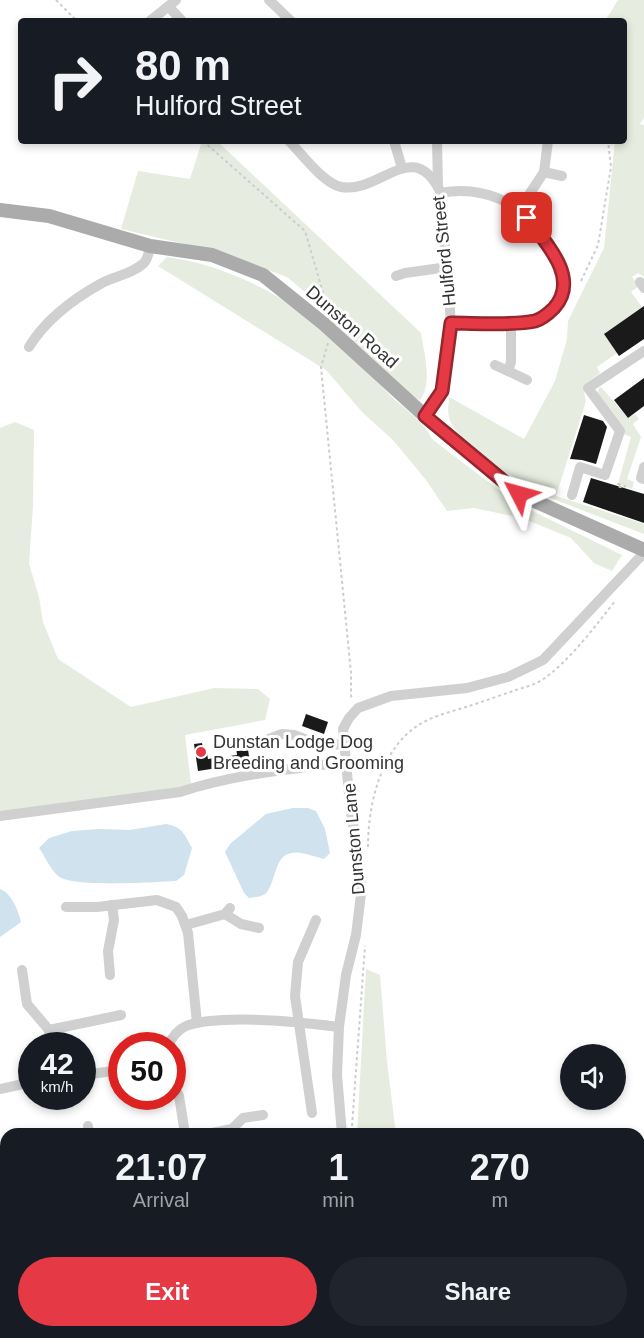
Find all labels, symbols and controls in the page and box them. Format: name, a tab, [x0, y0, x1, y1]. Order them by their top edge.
icon: right	[36, 42, 114, 120]
text: 80 m	[135, 42, 231, 89]
text: Hulford Street	[135, 91, 302, 121]
pin	[501, 192, 552, 243]
street label: Hulford Street	[428, 195, 460, 307]
icon: arrive	[510, 201, 543, 234]
street label: Dunston Road	[302, 282, 402, 372]
position arrow	[487, 462, 551, 526]
place label: Dunstan Lodge Dog Breeding and Grooming	[213, 732, 404, 773]
marker: Dunstan Lodge Dog Breeding and Grooming	[194, 745, 208, 759]
street label: Dunston Lane	[339, 782, 369, 896]
speed limit sign: 50	[108, 1032, 186, 1110]
map controls	[560, 1044, 626, 1110]
button: sound	[560, 1044, 626, 1110]
text: 42	[40, 1047, 74, 1080]
text: km/h	[41, 1078, 73, 1095]
text: 21:07	[115, 1147, 207, 1188]
text: 1	[328, 1147, 348, 1188]
text: 270	[470, 1147, 530, 1188]
text: Arrival	[133, 1189, 190, 1211]
text: min	[322, 1189, 355, 1211]
text: m	[491, 1189, 508, 1211]
button: Exit	[18, 1257, 317, 1326]
button: Share	[329, 1257, 627, 1326]

